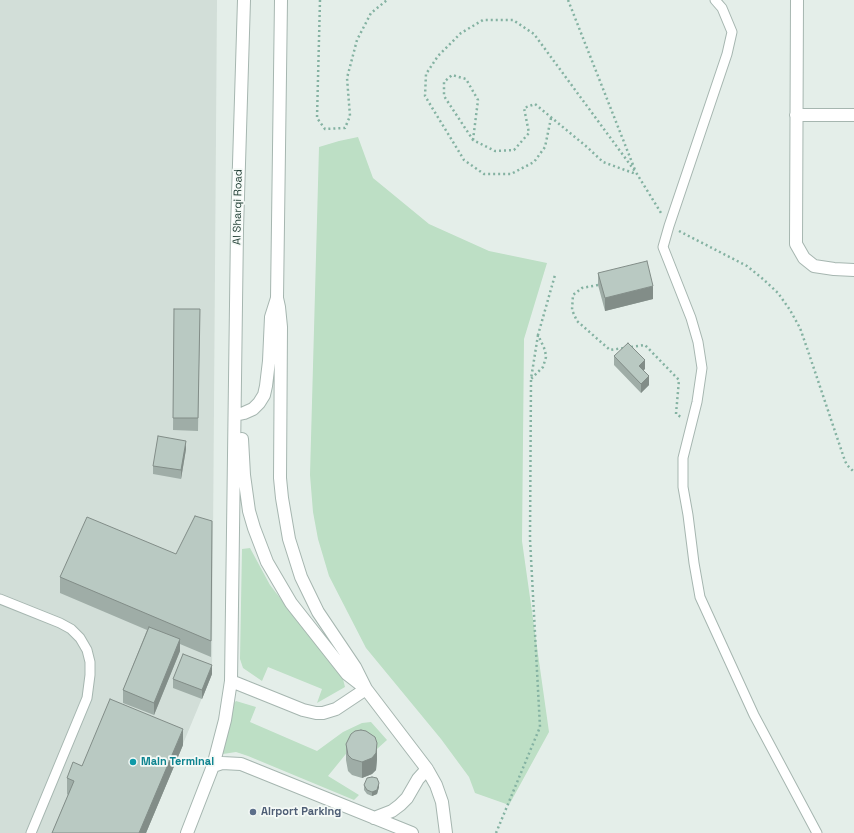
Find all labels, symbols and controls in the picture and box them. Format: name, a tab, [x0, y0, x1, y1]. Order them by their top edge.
street label: Al Sharqi Road	[231, 169, 245, 245]
place label: Main Terminal	[141, 755, 214, 769]
marker: Main Terminal	[128, 757, 138, 767]
place label: Airport Parking	[261, 805, 341, 819]
marker: Airport Parking	[248, 807, 258, 817]

